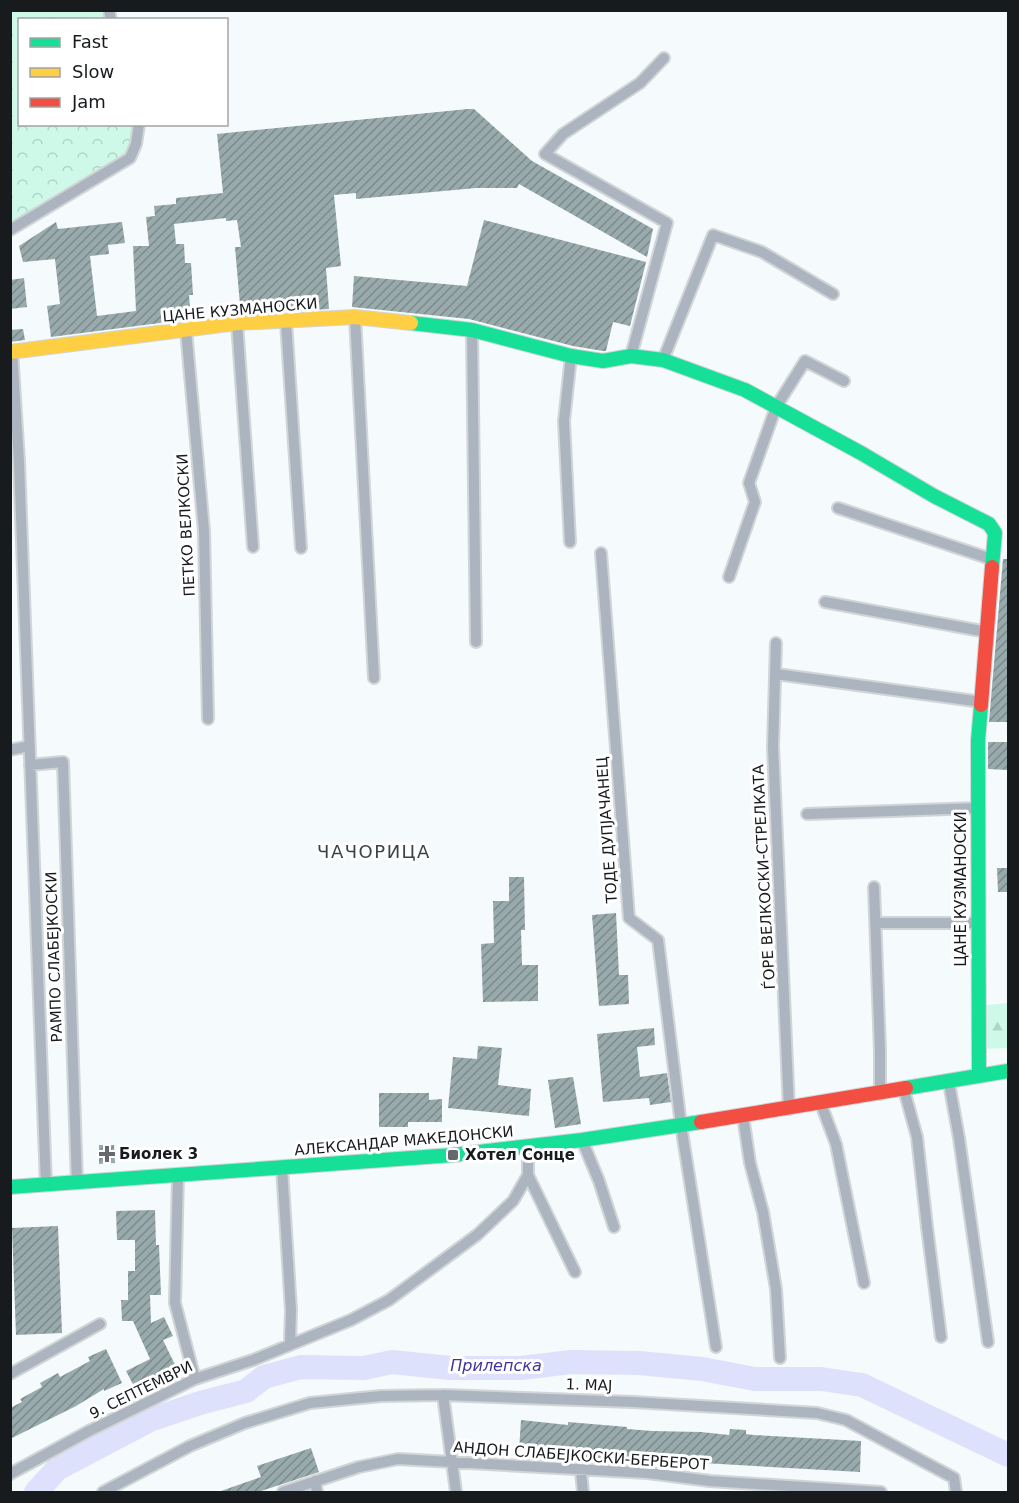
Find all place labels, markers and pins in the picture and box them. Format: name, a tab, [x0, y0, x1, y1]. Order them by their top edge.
place label: Биолек 3	[119, 1145, 198, 1163]
place label: Хотел Сонце	[465, 1146, 575, 1164]
marker: Биолек 3	[100, 1147, 114, 1161]
marker: Хотел Сонце	[446, 1148, 460, 1162]

